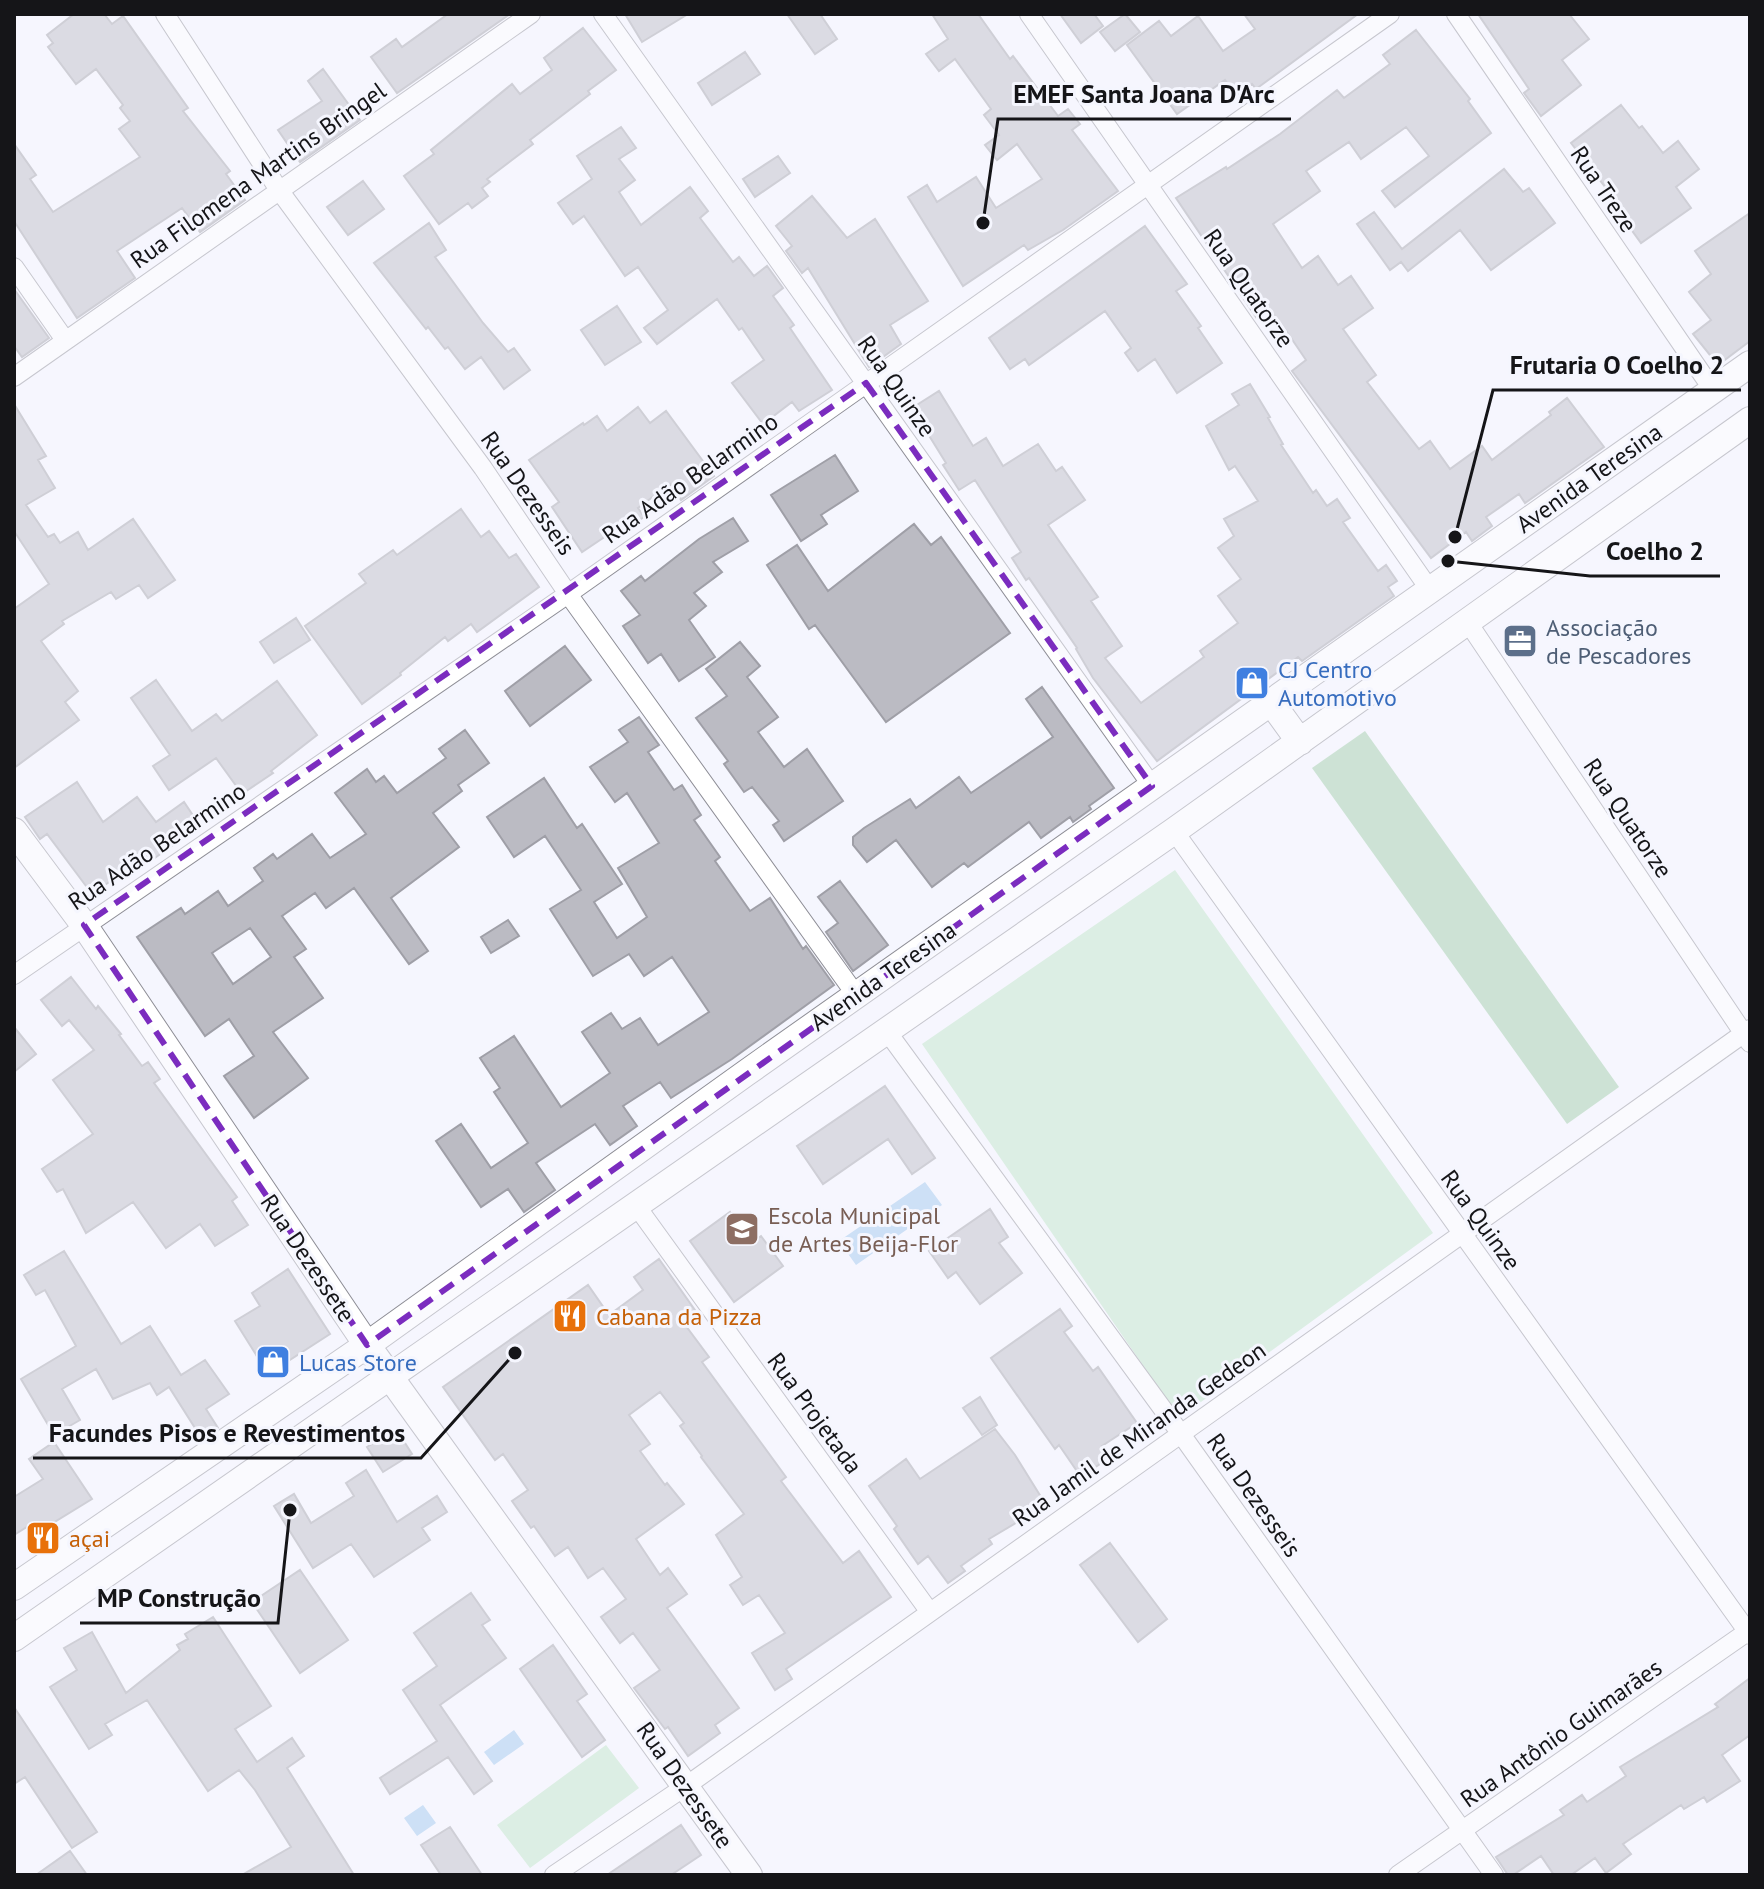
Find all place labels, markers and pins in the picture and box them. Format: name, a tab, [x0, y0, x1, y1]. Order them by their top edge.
callout: EMEF Santa Joana D'Arc	[998, 69, 1291, 119]
callout: Frutaria O Coelho 2	[1493, 340, 1741, 390]
callout: Coelho 2	[1590, 526, 1720, 576]
place label: Associação de Pescadores	[1546, 612, 1691, 671]
office icon: Associação de Pescadores	[1501, 622, 1539, 660]
place label: CJ Centro Automotivo	[1278, 654, 1397, 713]
shop icon: CJ Centro Automotivo	[1233, 664, 1271, 702]
place label: Escola Municipal de Artes Beija-Flor	[768, 1200, 958, 1259]
school or university icon: Escola Municipal de Artes Beija-Flor	[723, 1210, 761, 1248]
restaurant icon: Cabana da Pizza	[551, 1297, 589, 1335]
place label: Cabana da Pizza	[596, 1301, 762, 1332]
shop icon: Lucas Store	[254, 1343, 292, 1381]
place label: Lucas Store	[299, 1347, 417, 1378]
callout: Facundes Pisos e Revestimentos	[33, 1408, 421, 1458]
restaurant icon: açai	[24, 1519, 62, 1557]
place label: açai	[69, 1523, 110, 1554]
callout: MP Construção	[80, 1573, 278, 1623]

